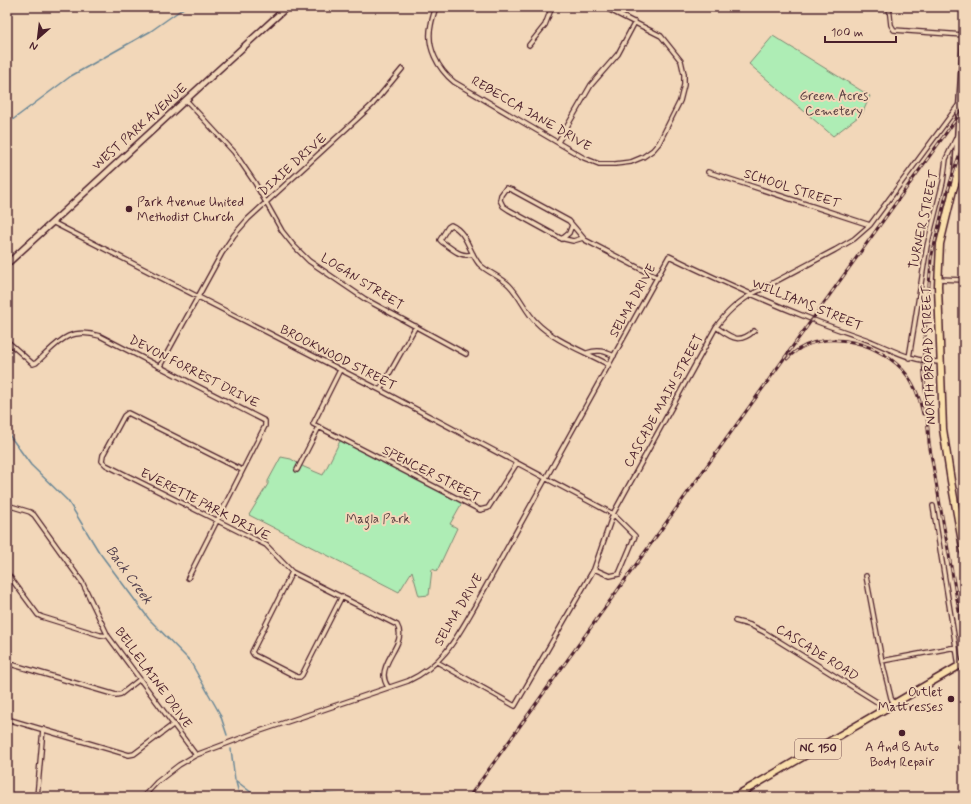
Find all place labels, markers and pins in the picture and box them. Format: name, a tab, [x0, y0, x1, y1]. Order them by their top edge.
place label: Park Avenue United Methodist Church	[137, 194, 244, 226]
marker: Park Avenue United Methodist Church	[124, 204, 134, 214]
place label: Outlet Mattresses	[878, 684, 943, 716]
marker: Outlet Mattresses	[946, 694, 956, 704]
marker: A And B Auto Body Repair	[897, 728, 907, 738]
place label: A And B Auto Body Repair	[865, 739, 939, 771]

